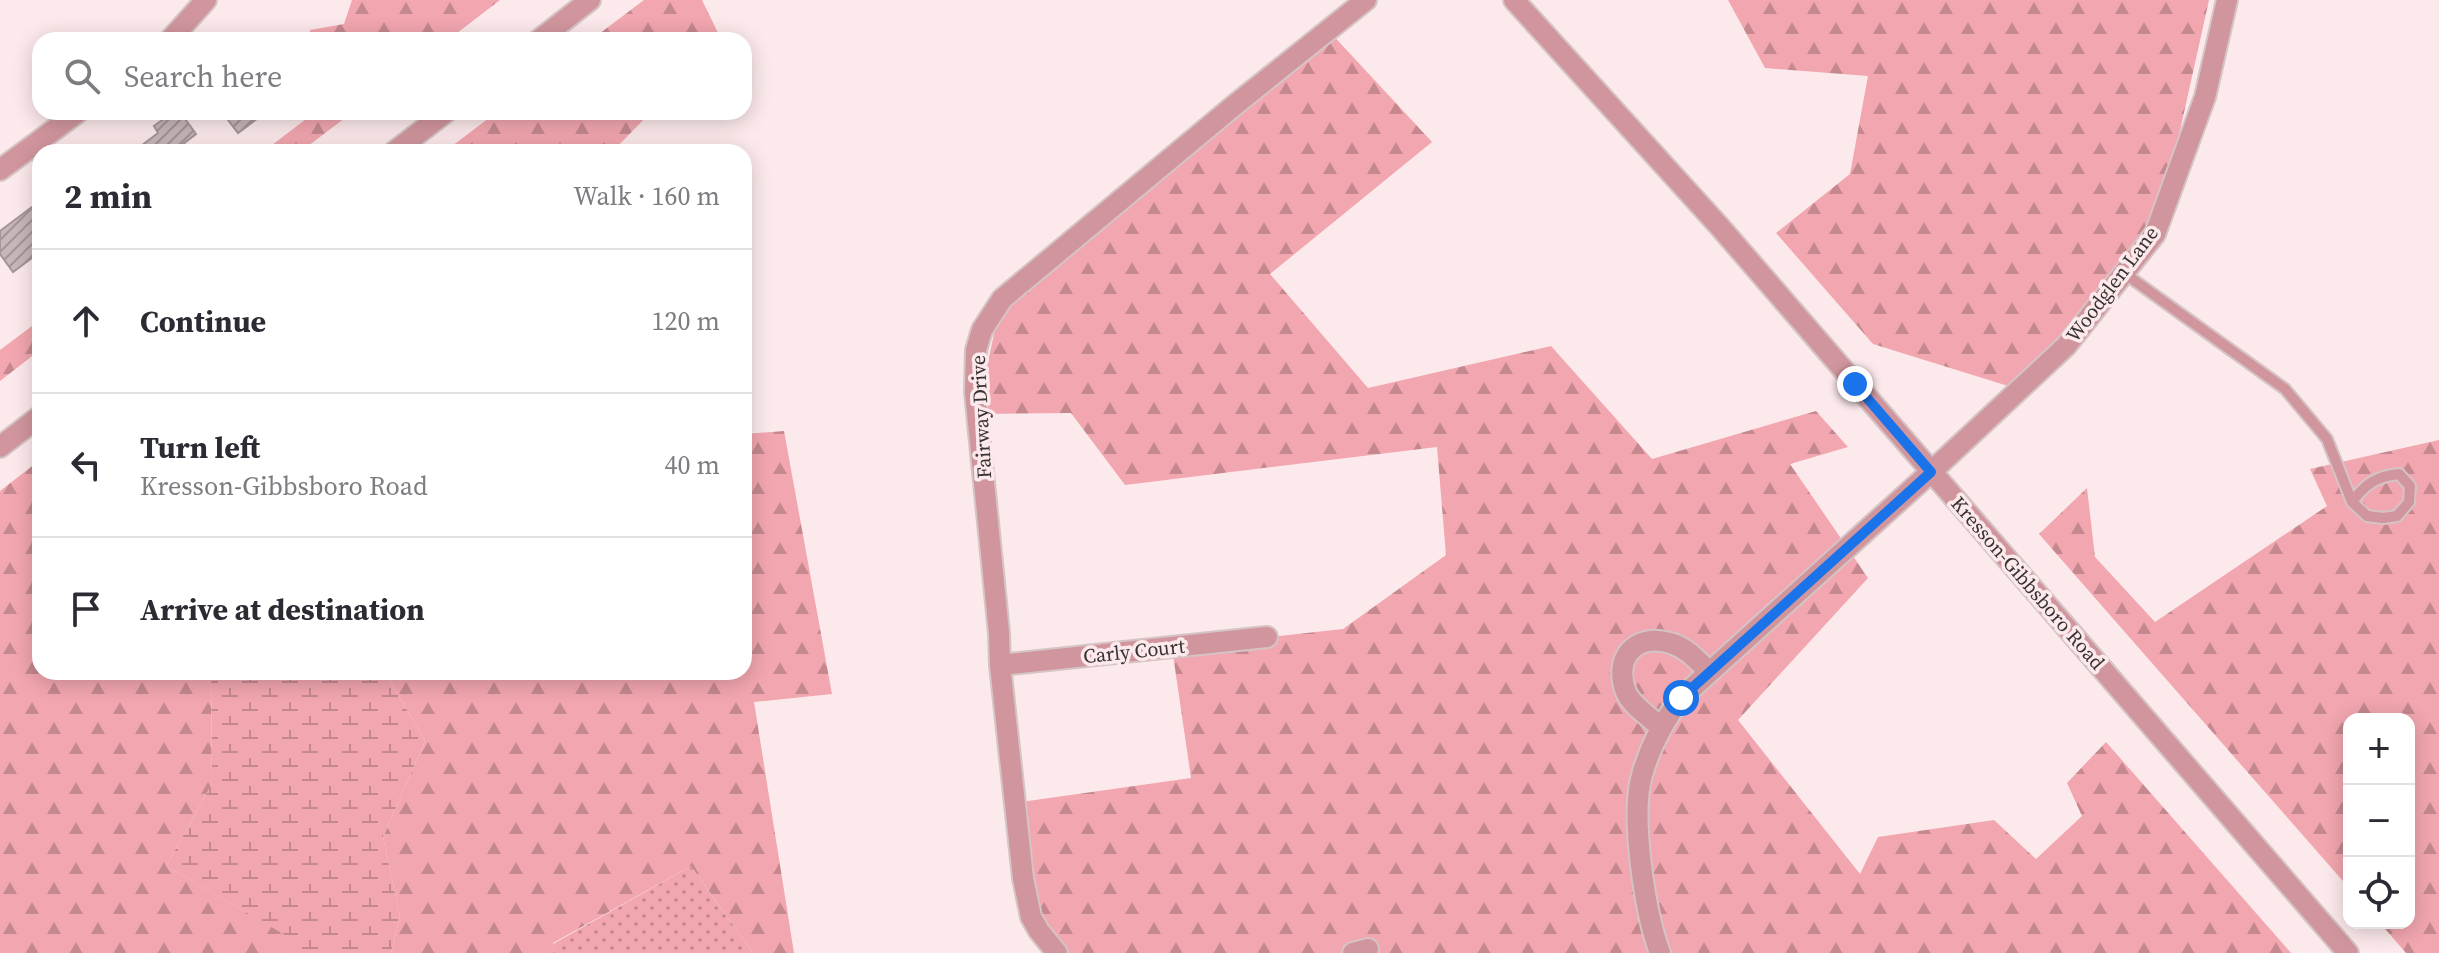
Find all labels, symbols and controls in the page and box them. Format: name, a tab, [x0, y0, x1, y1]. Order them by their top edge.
search box	[32, 32, 752, 120]
icon: search	[60, 54, 104, 98]
text: Search here	[124, 56, 282, 97]
text: 2 min	[64, 173, 152, 219]
text: Walk · 160 m	[573, 178, 720, 214]
street label: Woodglen Lane	[2059, 220, 2165, 348]
icon: ahead	[64, 299, 108, 343]
text: Continue	[140, 301, 266, 342]
text: 120 m	[652, 303, 720, 339]
street label: Fairway Drive	[964, 355, 998, 479]
route end	[1837, 366, 1873, 402]
text: Turn left	[140, 427, 260, 468]
icon: left	[64, 443, 108, 487]
text: 40 m	[665, 447, 720, 483]
text: Kresson-Gibbsboro Road	[140, 468, 428, 504]
street label: Kresson-Gibbsboro Road	[1945, 490, 2112, 676]
icon: arrive	[64, 587, 108, 631]
text: Arrive at destination	[140, 589, 425, 630]
street label: Carly Court	[1082, 632, 1187, 670]
route start	[1663, 680, 1699, 716]
map controls	[2343, 713, 2415, 929]
button: +	[2343, 713, 2415, 785]
button: −	[2343, 785, 2415, 857]
button: locate	[2343, 857, 2415, 929]

